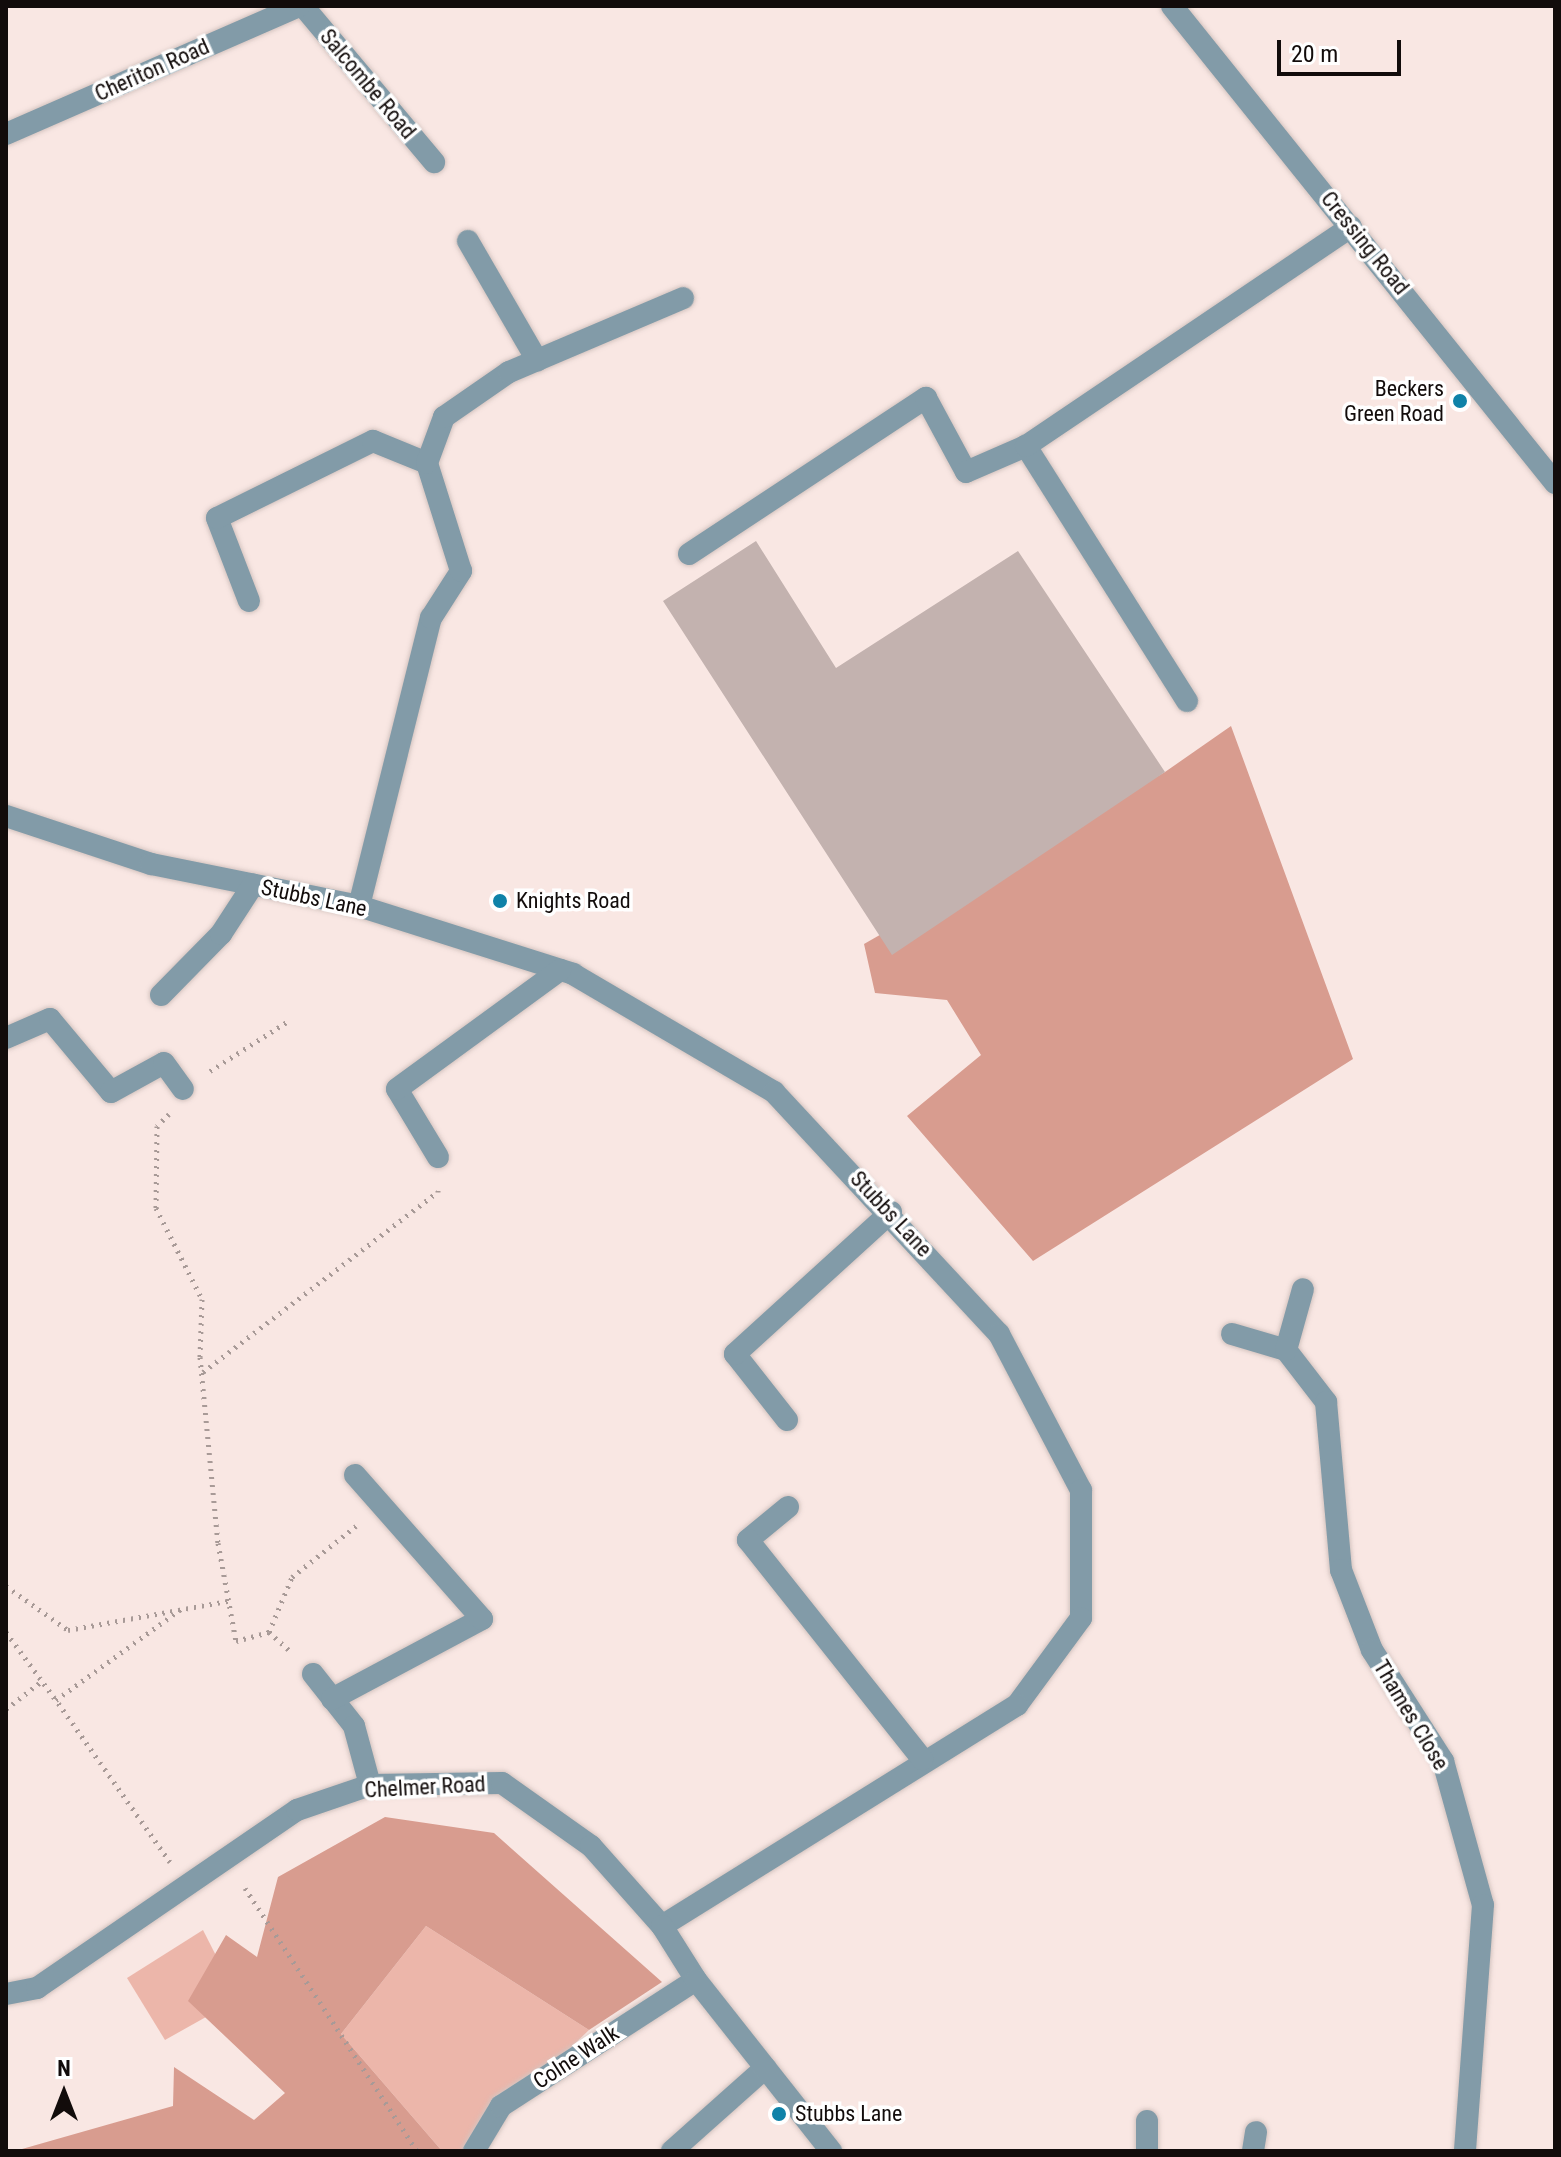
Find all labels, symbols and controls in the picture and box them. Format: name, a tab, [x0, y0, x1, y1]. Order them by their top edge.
street label: Salcombe Road	[314, 24, 422, 144]
scale bar	[1281, 24, 1405, 74]
street label: Cheriton Road	[91, 33, 213, 107]
text: 20 m	[1291, 40, 1338, 68]
street label: Cressing Road	[1315, 186, 1415, 300]
place label: Beckers Green Road	[1344, 375, 1444, 426]
marker: Beckers Green Road	[1451, 392, 1469, 410]
street label: Stubbs Lane	[259, 874, 369, 922]
place label: Knights Road	[516, 888, 631, 914]
marker: Knights Road	[491, 892, 509, 910]
street label: Stubbs Lane	[845, 1166, 937, 1262]
street label: Thames Close	[1368, 1655, 1454, 1775]
street label: Chelmer Road	[364, 1771, 486, 1803]
street label: Colne Walk	[528, 2020, 624, 2094]
north arrow	[24, 2053, 104, 2133]
text: N	[57, 2056, 71, 2081]
place label: Stubbs Lane	[795, 2101, 902, 2127]
marker: Stubbs Lane	[770, 2105, 788, 2123]

